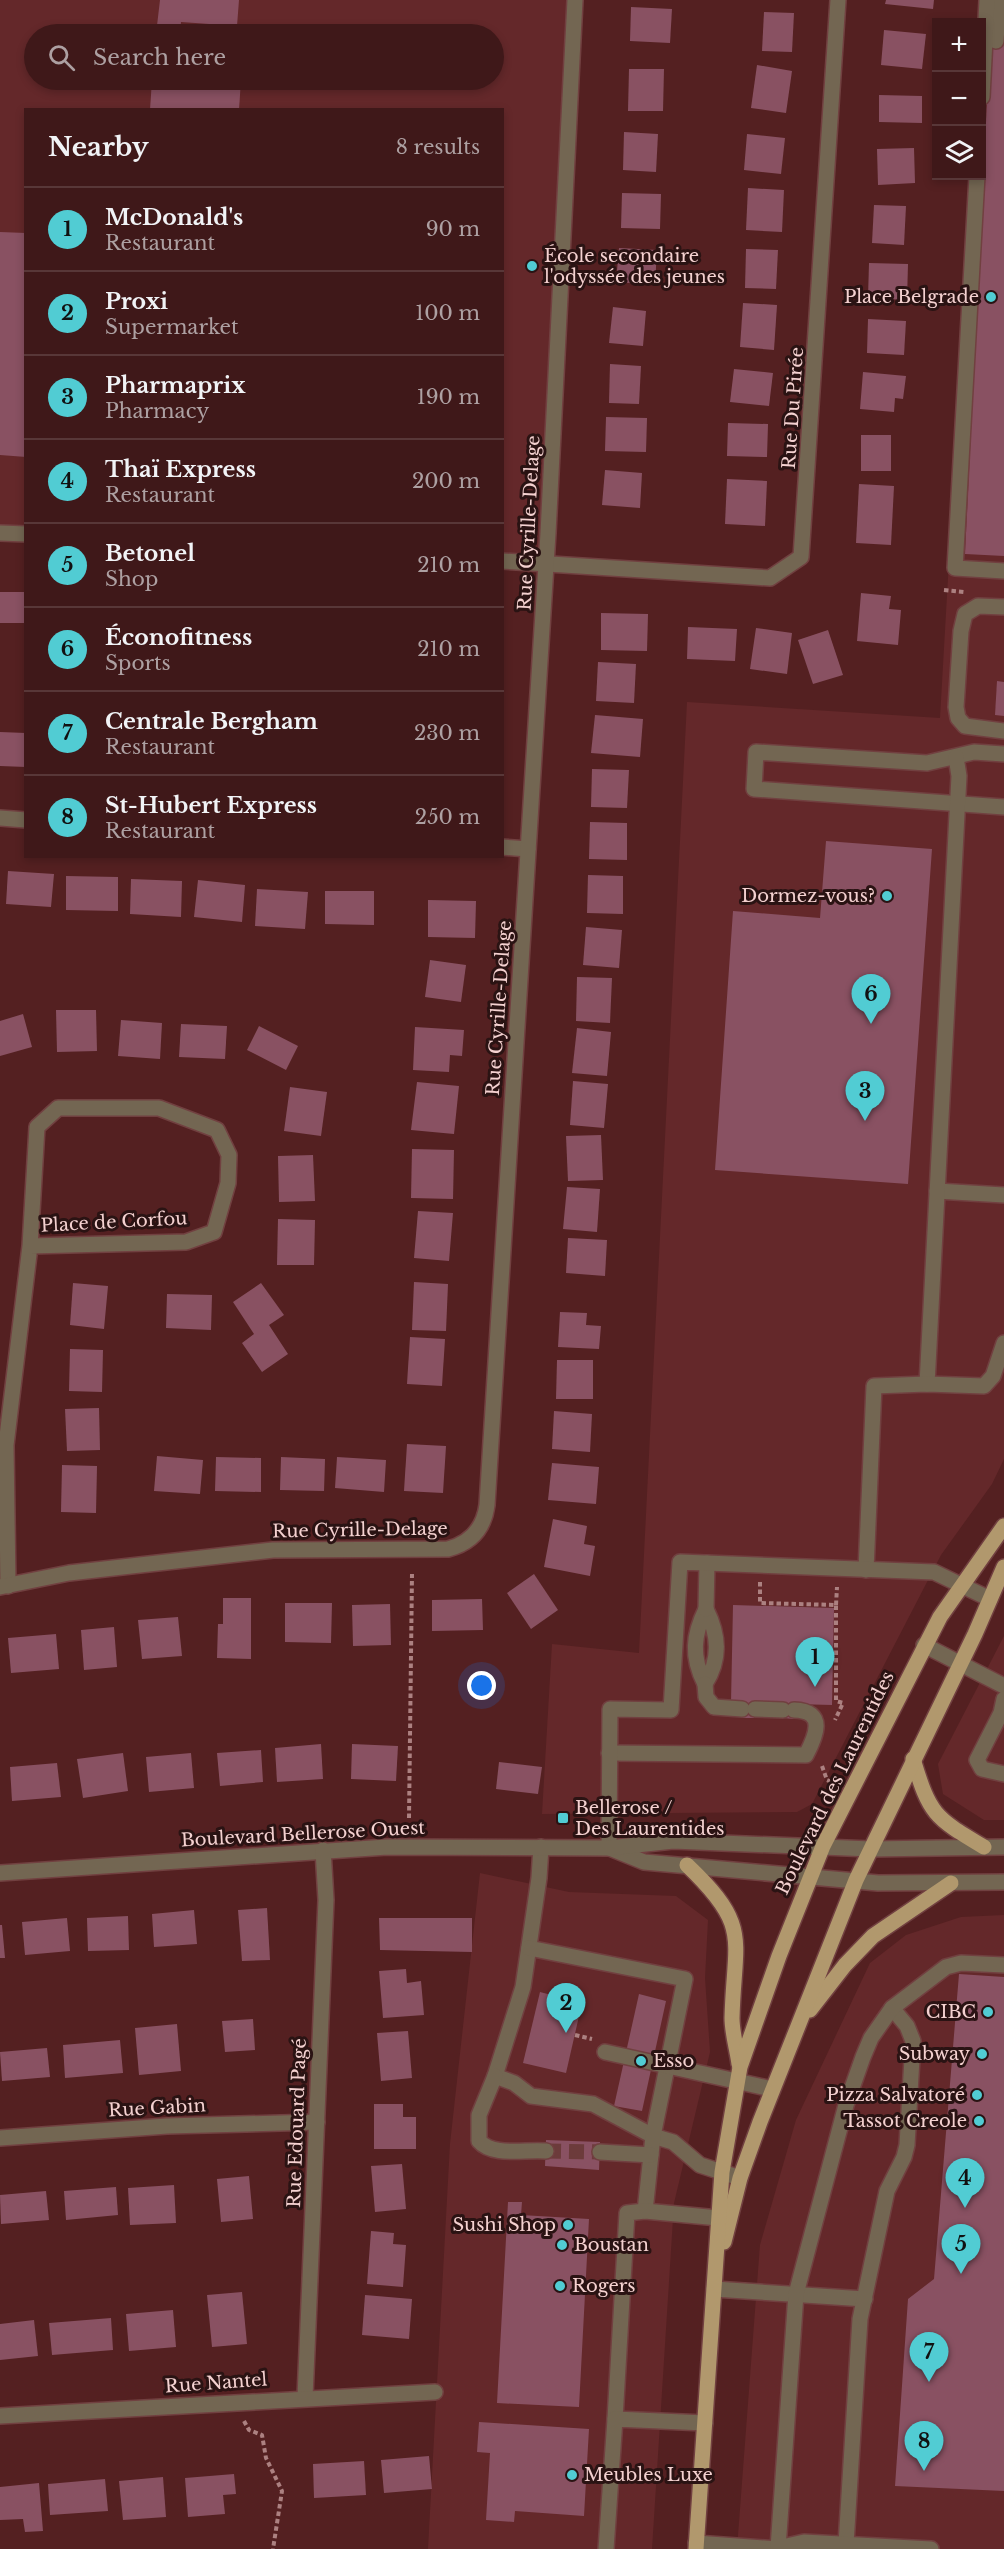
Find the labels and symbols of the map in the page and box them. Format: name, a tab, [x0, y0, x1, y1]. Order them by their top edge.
place label: École secondaire l'odyssée des jeunes	[544, 244, 725, 288]
marker: École secondaire l'odyssée des jeunes	[525, 259, 539, 273]
place label: Place Belgrade	[844, 286, 979, 308]
marker: Place Belgrade	[984, 290, 998, 304]
street label: Rue Du Pirée	[778, 346, 808, 470]
street label: Rue Cyrille-Delage	[513, 435, 545, 611]
place label: Dormez-vous?	[741, 885, 875, 907]
marker: Dormez-vous?	[880, 889, 894, 903]
street label: Rue Cyrille-Delage	[482, 920, 516, 1096]
pin: 6	[852, 974, 890, 1024]
pin: 3	[846, 1072, 884, 1121]
street label: Place de Corfou	[40, 1207, 188, 1237]
street label: Rue Cyrille-Delage	[272, 1517, 448, 1543]
pin: 1	[796, 1638, 834, 1687]
street label: Boulevard des Laurentides	[771, 1668, 899, 1898]
your location	[467, 1671, 496, 1700]
place label: Bellerose / Des Laurentides	[575, 1797, 724, 1840]
marker: Bellerose / Des Laurentides	[556, 1811, 570, 1825]
street label: Boulevard Bellerose Ouest	[180, 1817, 426, 1851]
pin: 2	[546, 1984, 586, 2033]
place label: CIBC	[926, 2001, 976, 2023]
marker: CIBC	[981, 2005, 995, 2019]
street label: Rue Edouard Pagé	[283, 2038, 311, 2208]
place label: Subway	[899, 2043, 970, 2065]
marker: Subway	[975, 2047, 989, 2061]
place label: Esso	[653, 2050, 694, 2072]
marker: Esso	[634, 2054, 648, 2068]
place label: Pizza Salvatoré	[826, 2084, 965, 2106]
marker: Pizza Salvatoré	[970, 2088, 984, 2102]
street label: Rue Gabin	[108, 2094, 206, 2122]
place label: Tassot Creole	[843, 2110, 967, 2132]
marker: Tassot Creole	[972, 2114, 986, 2128]
pin: 4	[946, 2158, 984, 2208]
place label: Sushi Shop	[452, 2214, 556, 2236]
marker: Sushi Shop	[561, 2218, 575, 2232]
pin: 5	[942, 2224, 980, 2274]
place label: Boustan	[574, 2234, 649, 2256]
marker: Boustan	[555, 2238, 569, 2252]
place label: Rogers	[572, 2275, 636, 2297]
marker: Rogers	[553, 2279, 567, 2293]
pin: 7	[910, 2332, 948, 2382]
street label: Rue Nantel	[164, 2368, 268, 2398]
pin: 8	[904, 2422, 944, 2471]
place label: Meubles Luxe	[584, 2464, 713, 2486]
marker: Meubles Luxe	[565, 2468, 579, 2482]

